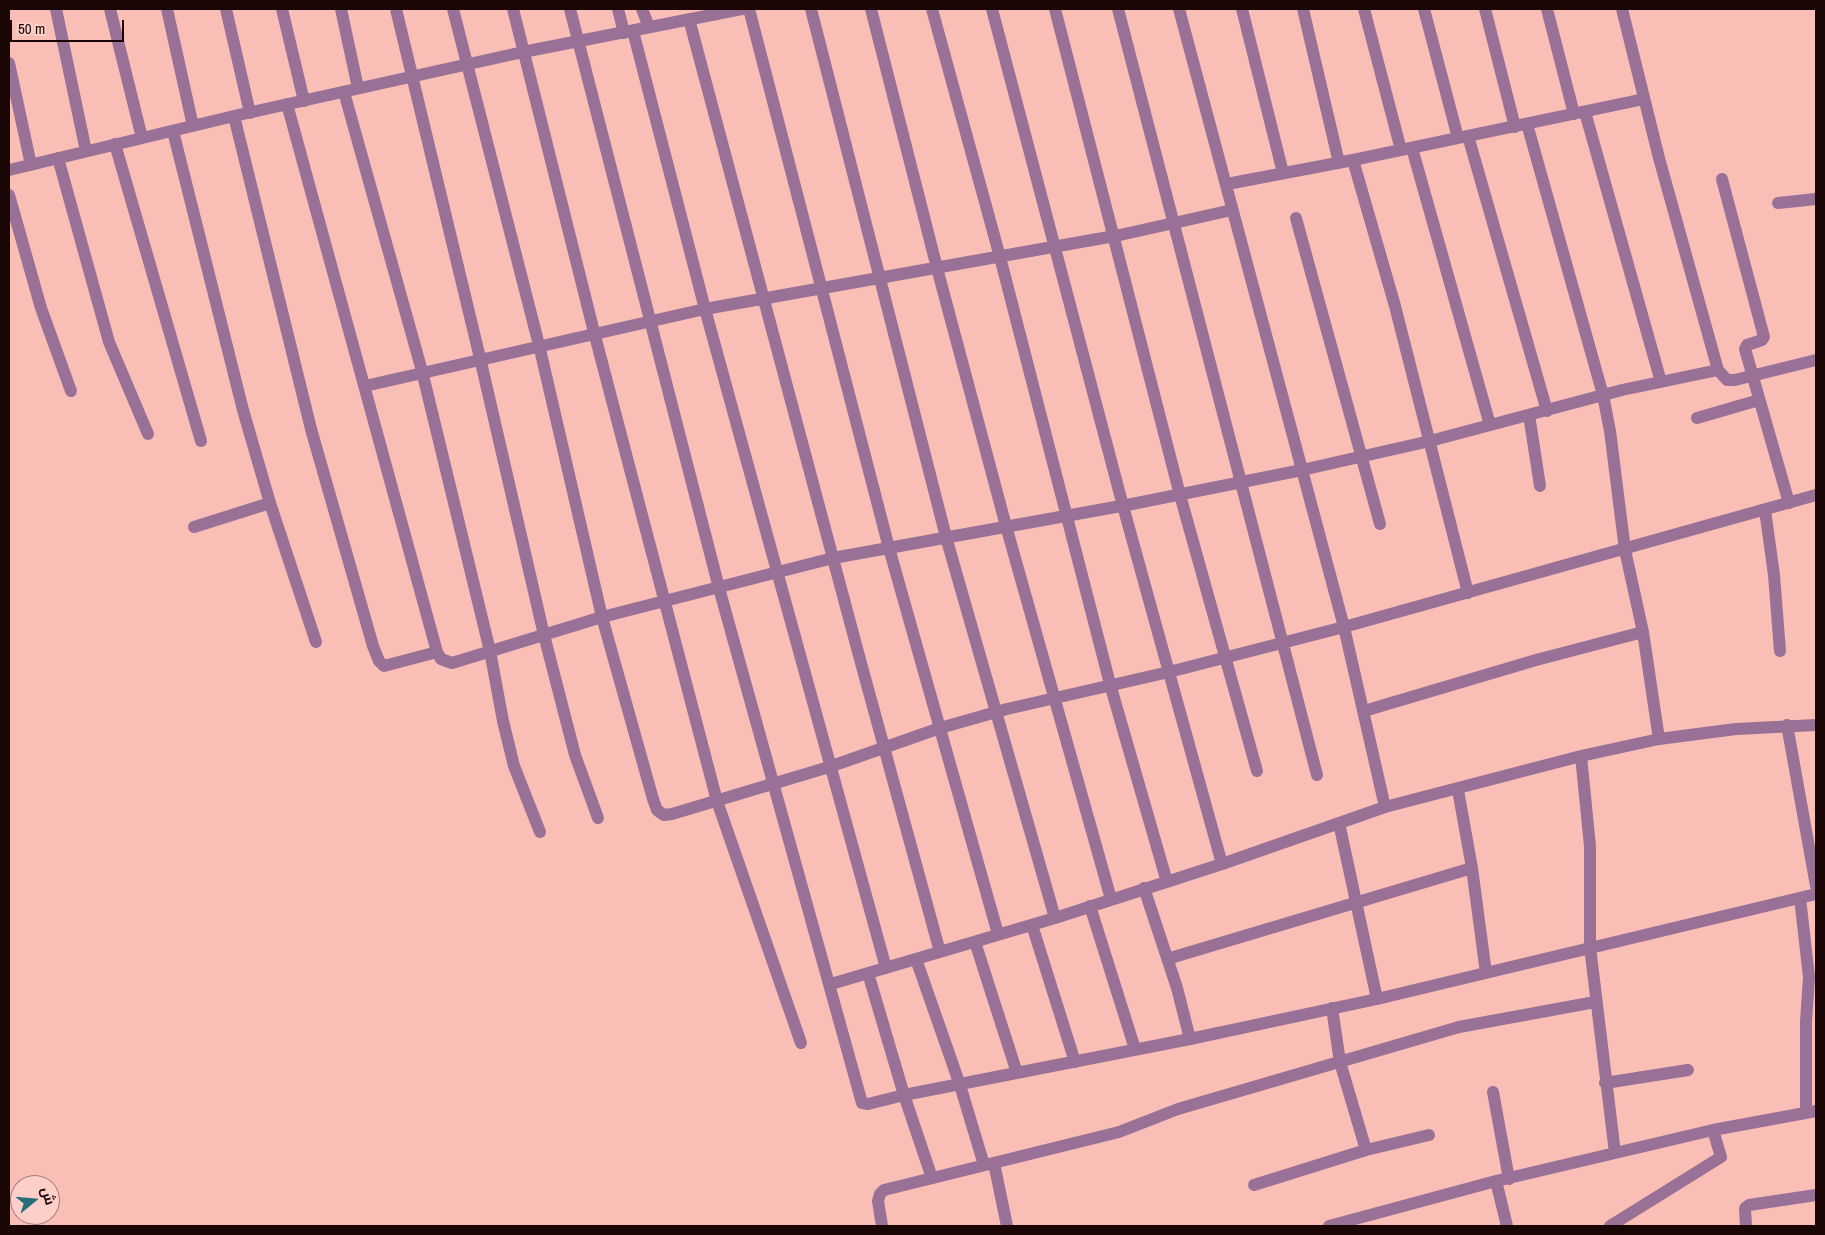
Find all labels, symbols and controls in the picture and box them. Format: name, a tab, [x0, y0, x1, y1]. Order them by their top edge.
scale bar	[12, 10, 126, 42]
text: 50 m	[18, 18, 45, 39]
north arrow	[10, 1175, 60, 1225]
text: ش	[37, 1185, 60, 1207]

